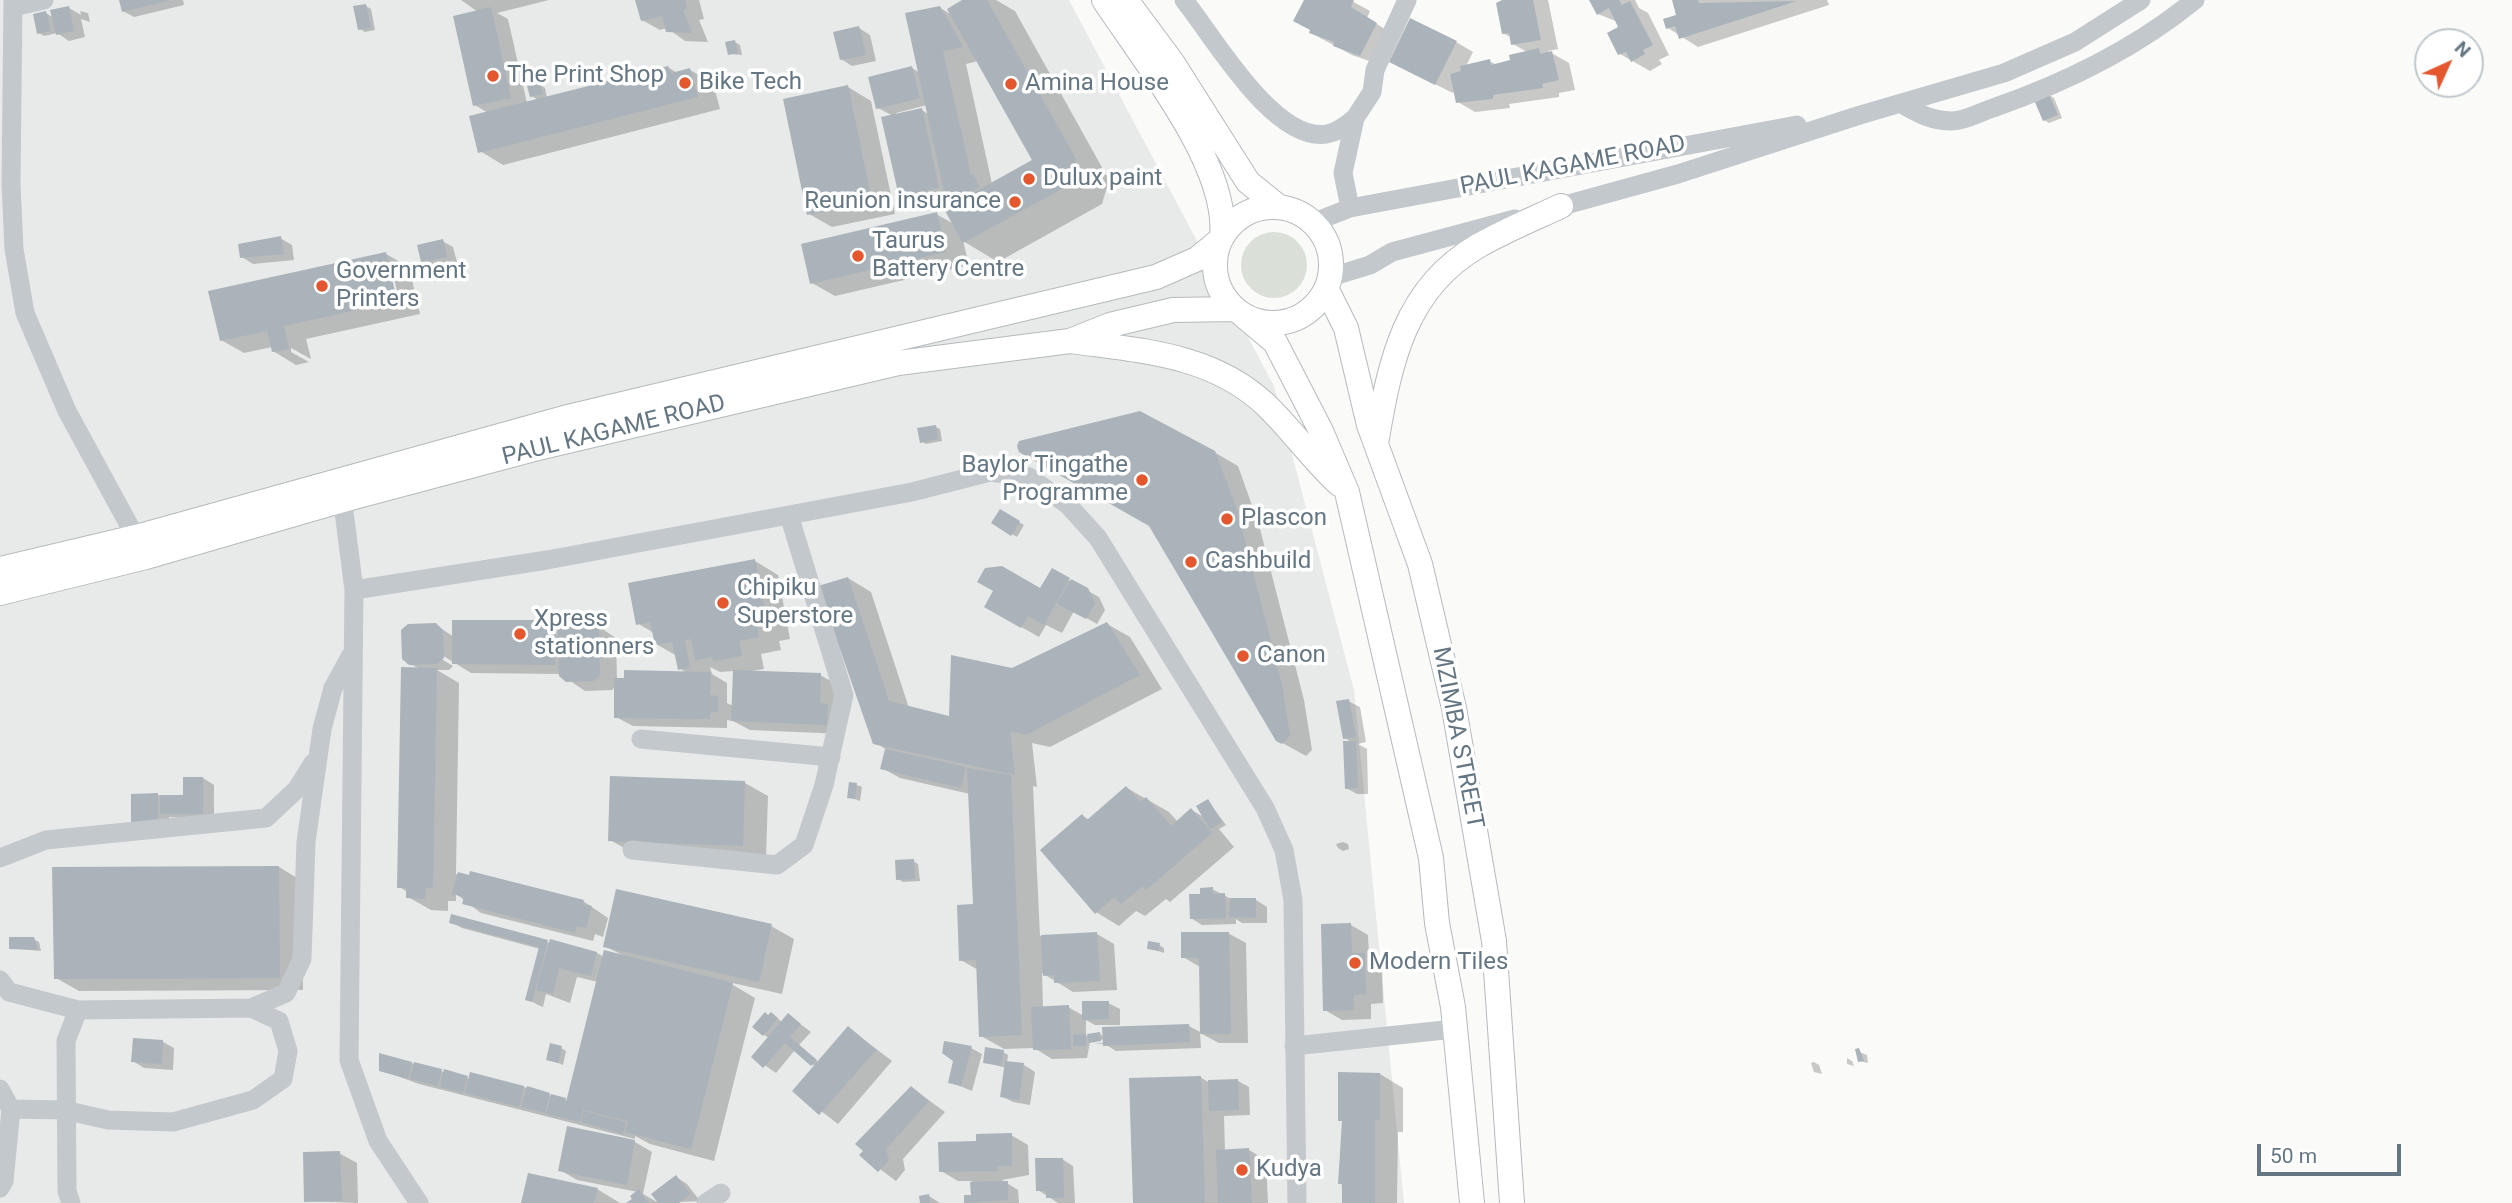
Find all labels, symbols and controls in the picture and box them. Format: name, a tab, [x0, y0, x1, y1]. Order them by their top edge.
north arrow	[2414, 28, 2484, 98]
text: N	[2450, 36, 2476, 62]
place label: The Print Shop	[507, 62, 664, 90]
marker: The Print Shop	[485, 68, 501, 84]
place label: Bike Tech	[699, 69, 802, 97]
place label: Amina House	[1025, 70, 1169, 98]
marker: Bike Tech	[677, 75, 693, 91]
marker: Amina House	[1003, 76, 1019, 92]
street label: PAUL KAGAME ROAD	[1458, 130, 1688, 202]
place label: Dulux paint	[1043, 165, 1162, 193]
marker: Dulux paint	[1021, 171, 1037, 187]
place label: Reunion insurance	[804, 188, 1001, 216]
marker: Reunion insurance	[1007, 194, 1023, 210]
place label: Taurus Battery Centre	[872, 228, 1024, 284]
marker: Taurus Battery Centre	[850, 248, 866, 264]
place label: Government Printers	[336, 258, 466, 314]
marker: Government Printers	[314, 278, 330, 294]
street label: PAUL KAGAME ROAD	[499, 389, 729, 473]
place label: Baylor Tingathe Programme	[961, 452, 1128, 508]
marker: Baylor Tingathe Programme	[1134, 472, 1150, 488]
place label: Plascon	[1241, 505, 1327, 533]
marker: Plascon	[1219, 511, 1235, 527]
place label: Cashbuild	[1205, 548, 1311, 576]
marker: Cashbuild	[1183, 554, 1199, 570]
place label: Chipiku Superstore	[737, 575, 853, 631]
marker: Chipiku Superstore	[715, 595, 731, 611]
place label: Xpress stationners	[534, 606, 654, 662]
marker: Xpress stationners	[512, 626, 528, 642]
place label: Canon	[1257, 642, 1326, 670]
street label: MZIMBA STREET	[1425, 645, 1489, 831]
marker: Canon	[1235, 648, 1251, 664]
place label: Modern Tiles	[1369, 949, 1508, 977]
marker: Modern Tiles	[1347, 955, 1363, 971]
scale bar	[2260, 1130, 2404, 1174]
text: 50 m	[2270, 1144, 2317, 1168]
place label: Kudya	[1256, 1156, 1322, 1184]
marker: Kudya	[1234, 1162, 1250, 1178]

